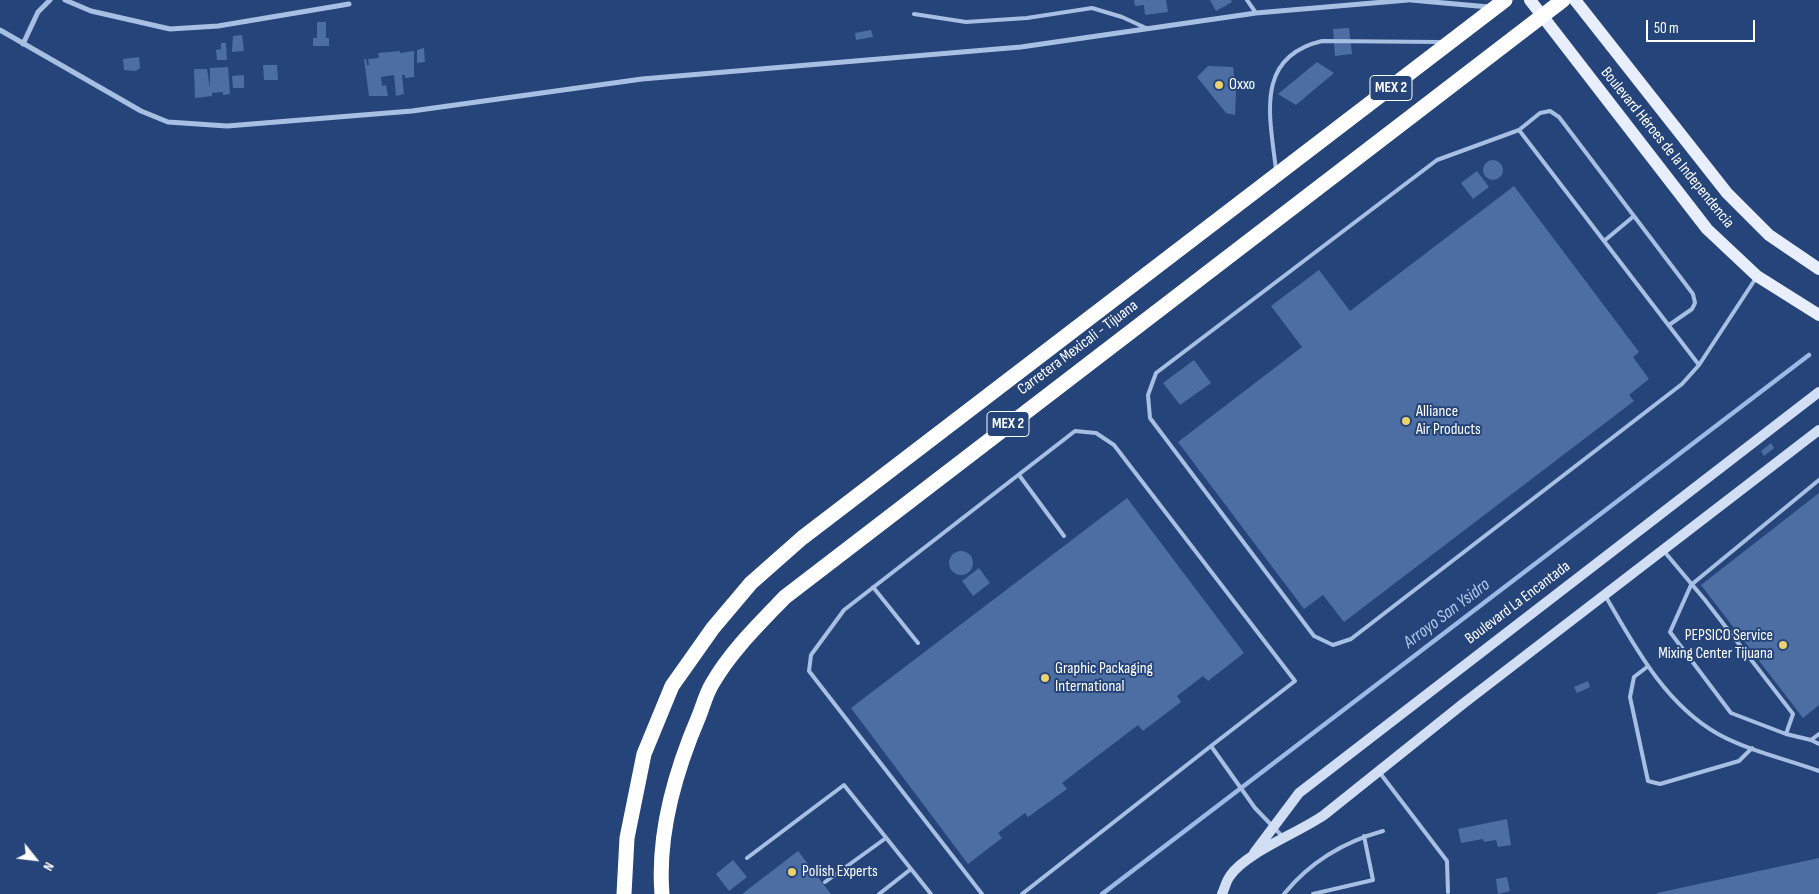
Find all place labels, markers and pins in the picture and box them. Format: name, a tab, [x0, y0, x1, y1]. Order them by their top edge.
place label: Oxxo	[1229, 75, 1255, 95]
marker: Oxxo	[1213, 79, 1225, 91]
place label: Alliance Air Products	[1416, 402, 1481, 440]
marker: Alliance Air Products	[1400, 415, 1412, 427]
place label: PEPSICO Service Mixing Center Tijuana	[1658, 626, 1773, 664]
marker: PEPSICO Service Mixing Center Tijuana	[1777, 639, 1789, 651]
place label: Graphic Packaging International	[1055, 659, 1153, 697]
marker: Graphic Packaging International	[1039, 672, 1051, 684]
place label: Polish Experts	[802, 862, 878, 882]
marker: Polish Experts	[786, 866, 798, 878]

